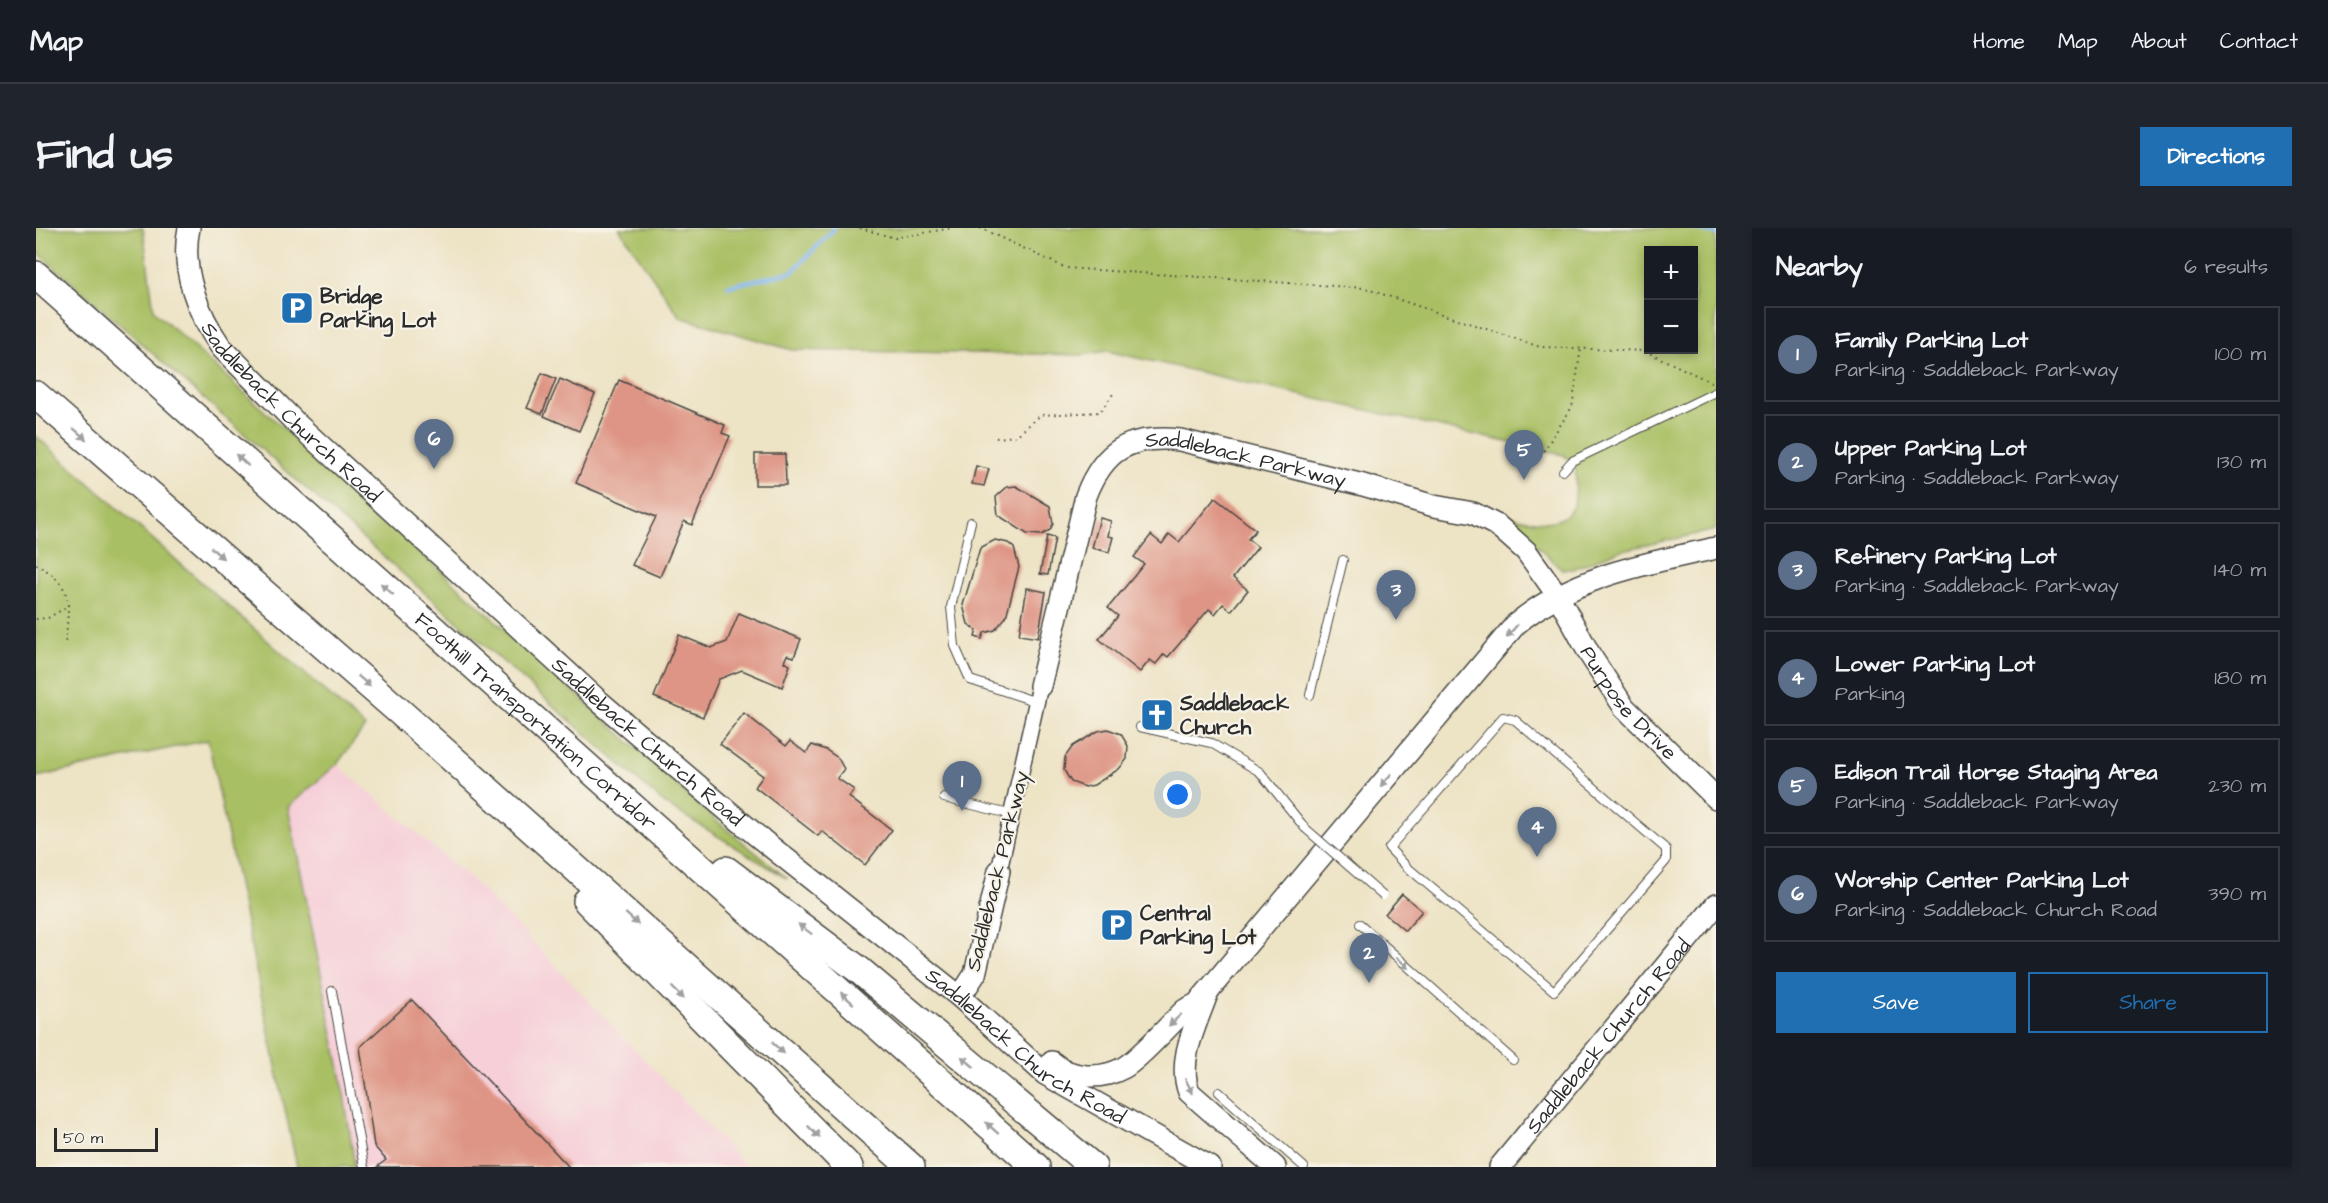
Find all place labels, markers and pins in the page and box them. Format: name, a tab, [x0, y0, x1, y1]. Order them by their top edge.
place label: Bridge Parking Lot	[320, 282, 437, 337]
parking icon: Bridge Parking Lot	[279, 290, 315, 326]
pin: 6	[414, 420, 454, 469]
pin: 5	[1504, 430, 1544, 480]
pin: 3	[1376, 570, 1416, 620]
place label: Saddleback Church	[1179, 689, 1289, 742]
church icon: Saddleback Church	[1139, 697, 1175, 733]
pin: 1	[942, 762, 982, 811]
pin: 4	[1518, 808, 1556, 857]
place label: Central Parking Lot	[1140, 899, 1257, 954]
parking icon: Central Parking Lot	[1099, 907, 1135, 943]
pin: 2	[1350, 934, 1388, 983]

